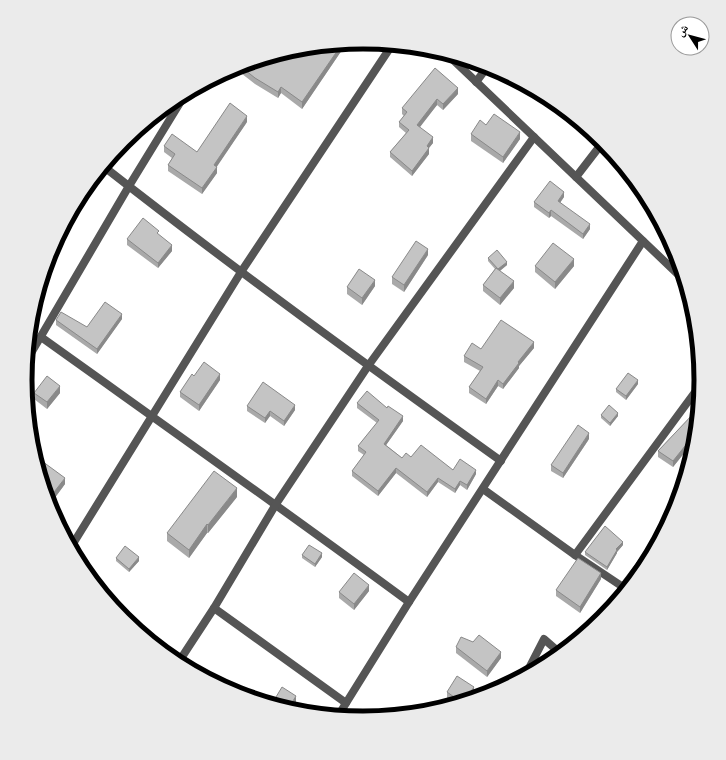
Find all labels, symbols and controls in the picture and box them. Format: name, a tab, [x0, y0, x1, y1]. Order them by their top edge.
north arrow	[670, 16, 710, 56]
text: ش	[672, 20, 692, 40]

